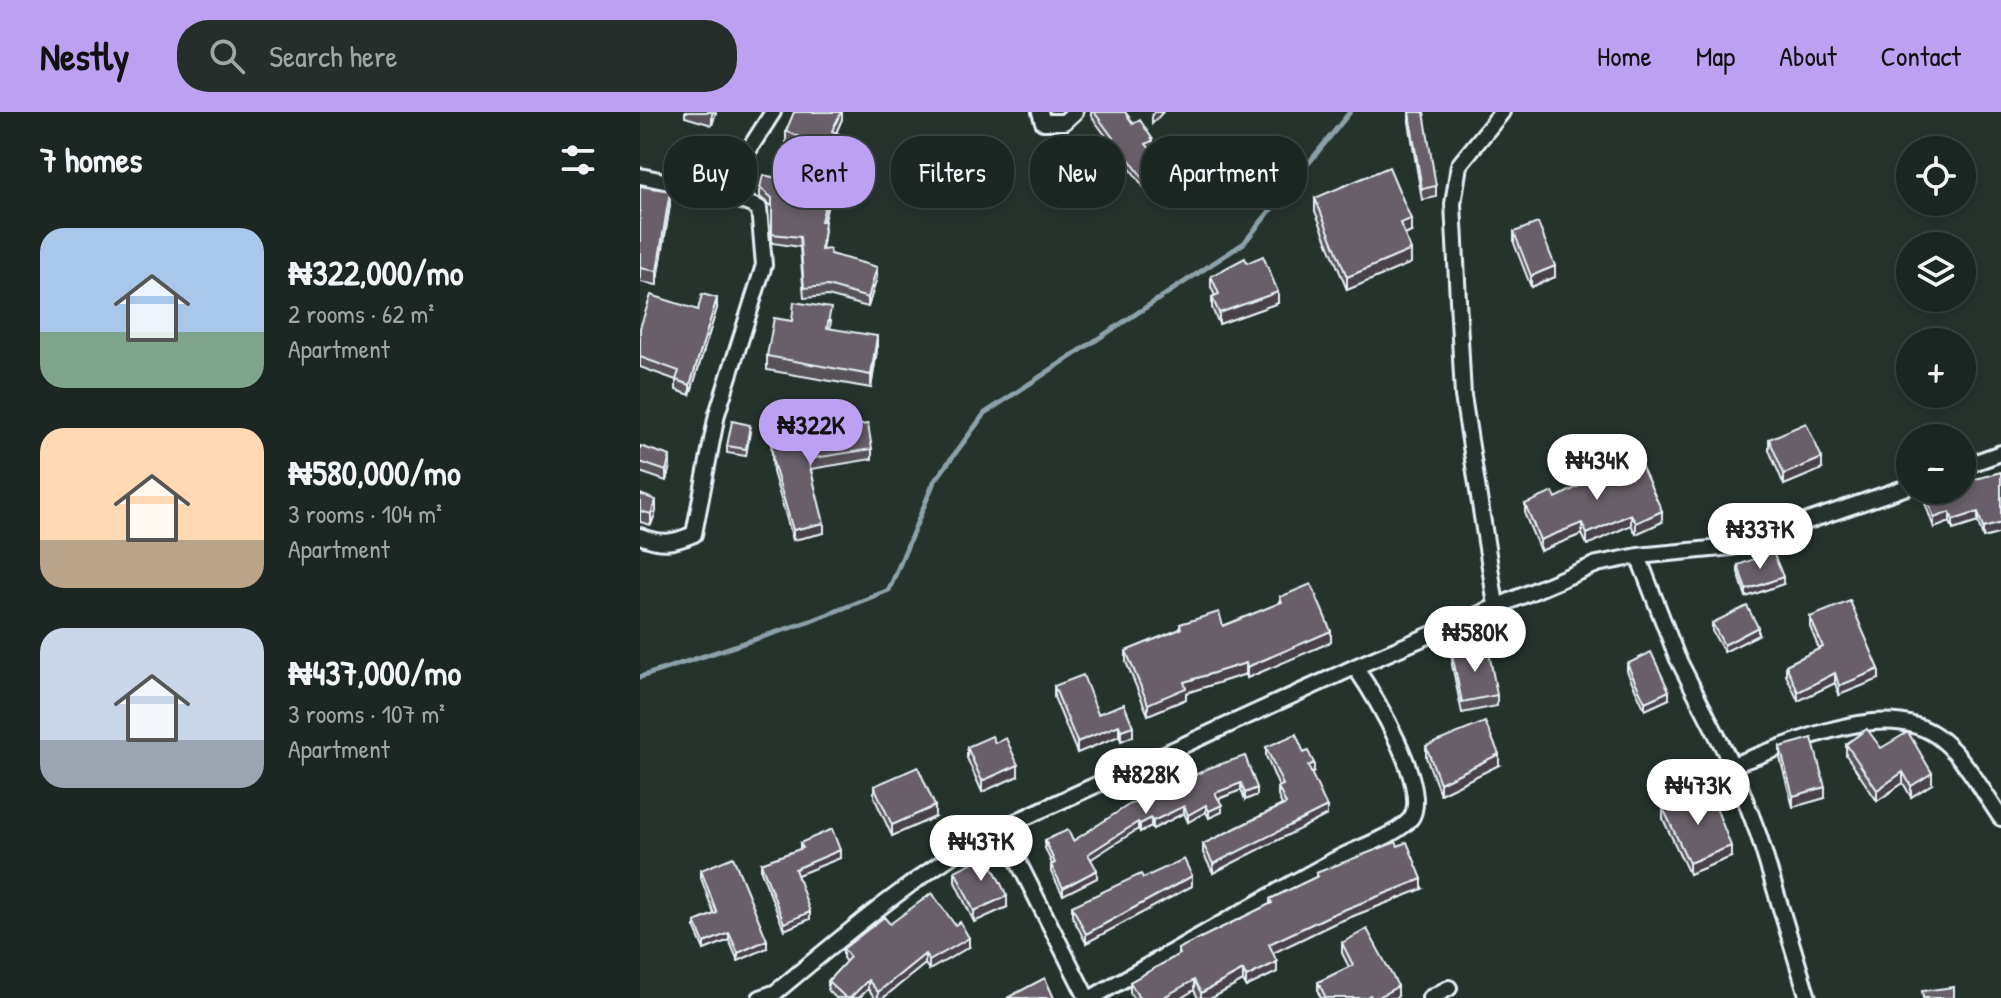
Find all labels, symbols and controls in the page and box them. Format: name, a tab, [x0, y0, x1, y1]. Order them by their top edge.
search box	[177, 20, 737, 92]
text: Nestly	[40, 30, 129, 82]
icon: search	[205, 34, 249, 78]
text: Search here	[269, 36, 397, 76]
text: Home	[1597, 37, 1652, 75]
text: Map	[1696, 37, 1735, 75]
text: About	[1779, 37, 1837, 75]
text: Contact	[1881, 37, 1961, 75]
chip: Buy	[664, 136, 757, 208]
chip: Rent	[773, 136, 875, 208]
chip: Filters	[891, 136, 1014, 208]
chip: New	[1030, 136, 1125, 208]
chip: Apartment	[1141, 136, 1307, 208]
map controls	[1896, 136, 1976, 504]
button: locate	[1896, 136, 1976, 216]
text: 7 homes	[40, 137, 142, 183]
icon: filters	[556, 138, 600, 182]
button: layers	[1896, 232, 1976, 312]
text: ₦322,000/mo	[288, 250, 463, 296]
icon: home	[104, 260, 200, 356]
text: 2 rooms · 62 m²	[288, 296, 434, 331]
button: +	[1896, 328, 1976, 408]
text: Apartment	[288, 331, 390, 366]
pin: ₦322K	[755, 399, 867, 467]
text: ₦322K	[777, 407, 845, 442]
button: −	[1896, 424, 1976, 504]
pin: ₦434K	[1541, 434, 1653, 502]
text: ₦434K	[1565, 442, 1629, 477]
text: ₦580,000/mo	[288, 450, 461, 496]
icon: home	[104, 460, 200, 556]
text: 3 rooms · 104 m²	[288, 496, 442, 531]
pin: ₦337K	[1704, 503, 1816, 571]
text: ₦337K	[1726, 511, 1794, 546]
text: Apartment	[288, 531, 390, 566]
pin: ₦580K	[1419, 606, 1531, 674]
text: ₦580K	[1442, 614, 1508, 649]
text: ₦437,000/mo	[288, 650, 461, 696]
icon: home	[104, 660, 200, 756]
text: 3 rooms · 107 m²	[288, 696, 445, 731]
text: Apartment	[288, 731, 390, 766]
pin: ₦828K	[1090, 748, 1202, 816]
text: ₦828K	[1112, 756, 1180, 791]
pin: ₦473K	[1642, 759, 1754, 827]
text: ₦473K	[1665, 767, 1731, 802]
pin: ₦437K	[925, 815, 1037, 883]
text: ₦437K	[948, 823, 1014, 858]

